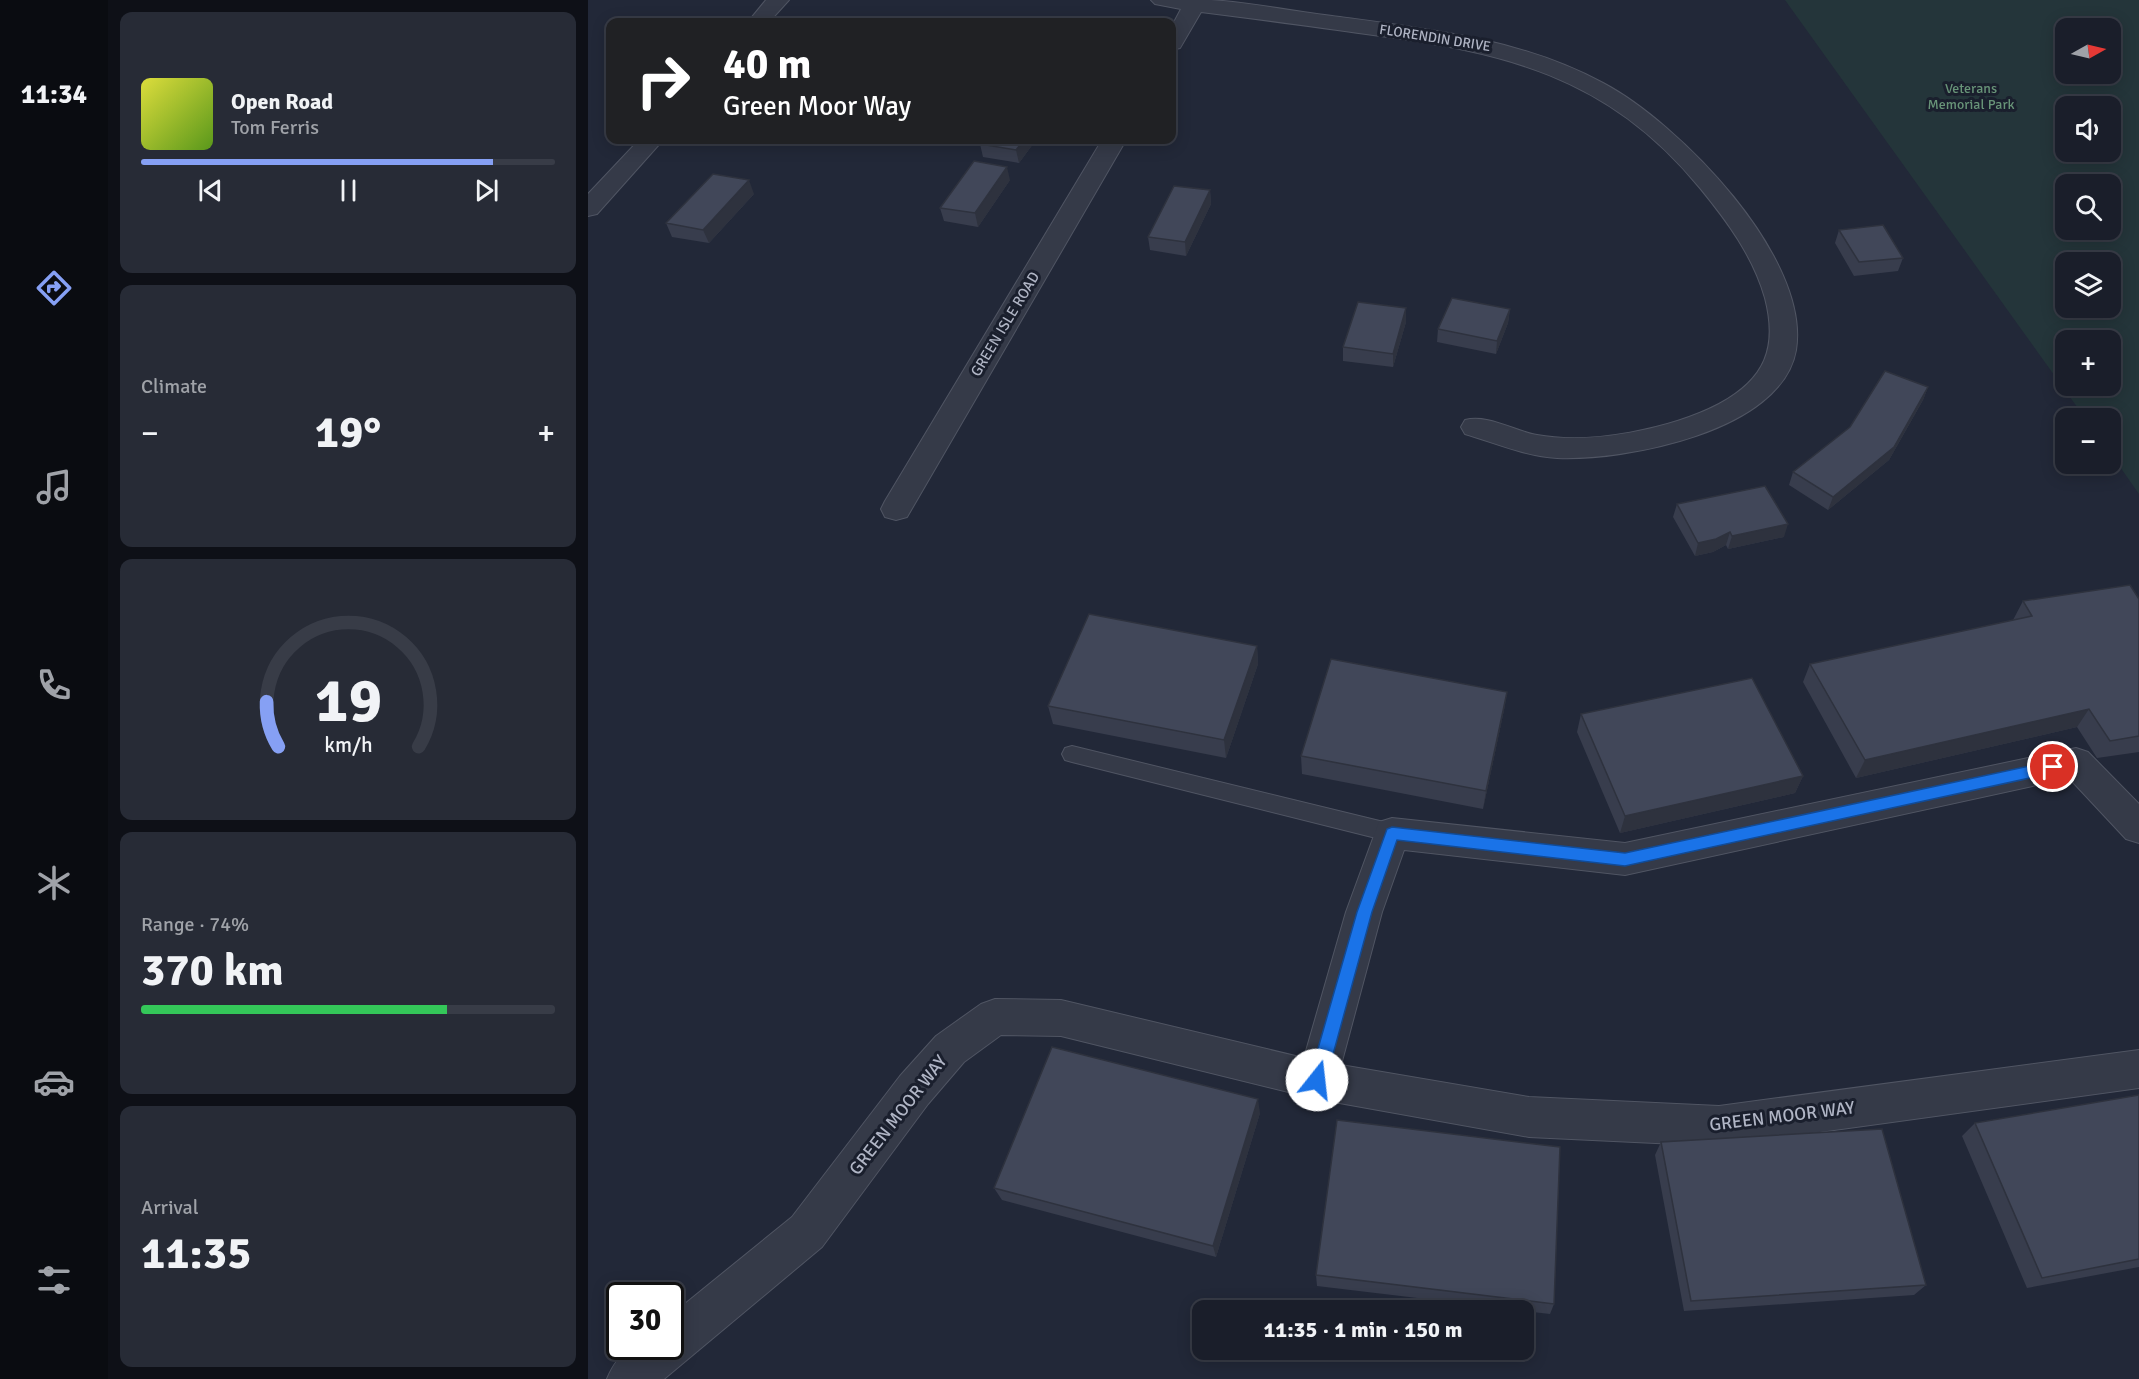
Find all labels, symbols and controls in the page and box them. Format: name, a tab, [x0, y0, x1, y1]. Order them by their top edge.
north arrow	[2055, 18, 2121, 84]
map controls	[2055, 18, 2121, 474]
street label: FLORENDIN DRIVE	[1378, 21, 1492, 55]
text: 40 m	[723, 39, 812, 90]
icon: right	[624, 42, 702, 120]
text: 11:34	[21, 78, 87, 111]
park label: Veterans Memorial Park	[1927, 80, 2015, 113]
text: Open Road	[231, 88, 333, 115]
text: Green Moor Way	[723, 90, 911, 123]
button: sound	[2055, 96, 2121, 162]
text: Tom Ferris	[231, 115, 319, 140]
icon: previous	[194, 174, 227, 207]
icon: pause	[332, 174, 365, 207]
icon: next	[470, 174, 503, 207]
button: search	[2055, 174, 2121, 240]
button: layers	[2055, 252, 2121, 318]
icon: directions	[33, 267, 75, 309]
street label: GREEN ISLE ROAD	[967, 268, 1043, 380]
button: +	[2055, 330, 2121, 396]
text: Climate	[141, 374, 207, 399]
text: 19°	[315, 405, 381, 460]
button: −	[2055, 408, 2121, 474]
text: −	[141, 413, 159, 454]
text: +	[537, 413, 555, 454]
icon: music	[33, 466, 75, 508]
text: 19	[314, 662, 382, 739]
icon: phone	[33, 664, 75, 706]
text: km/h	[324, 732, 372, 758]
pin	[2027, 741, 2078, 792]
icon: arrive	[2036, 750, 2069, 783]
icon: climate	[33, 862, 75, 904]
text: Range · 74%	[141, 912, 249, 937]
text: 370 km	[141, 943, 284, 998]
position arrow	[1285, 1048, 1349, 1112]
street label: GREEN MOOR WAY	[844, 1051, 952, 1179]
icon: car	[33, 1061, 75, 1103]
street label: GREEN MOOR WAY	[1708, 1096, 1856, 1136]
text: Arrival	[141, 1195, 199, 1220]
text: 11:35	[141, 1226, 251, 1281]
icon: filters	[33, 1259, 75, 1301]
speed limit sign: 30	[606, 1282, 684, 1360]
text: 11:35 · 1 min · 150 m	[1263, 1316, 1463, 1343]

